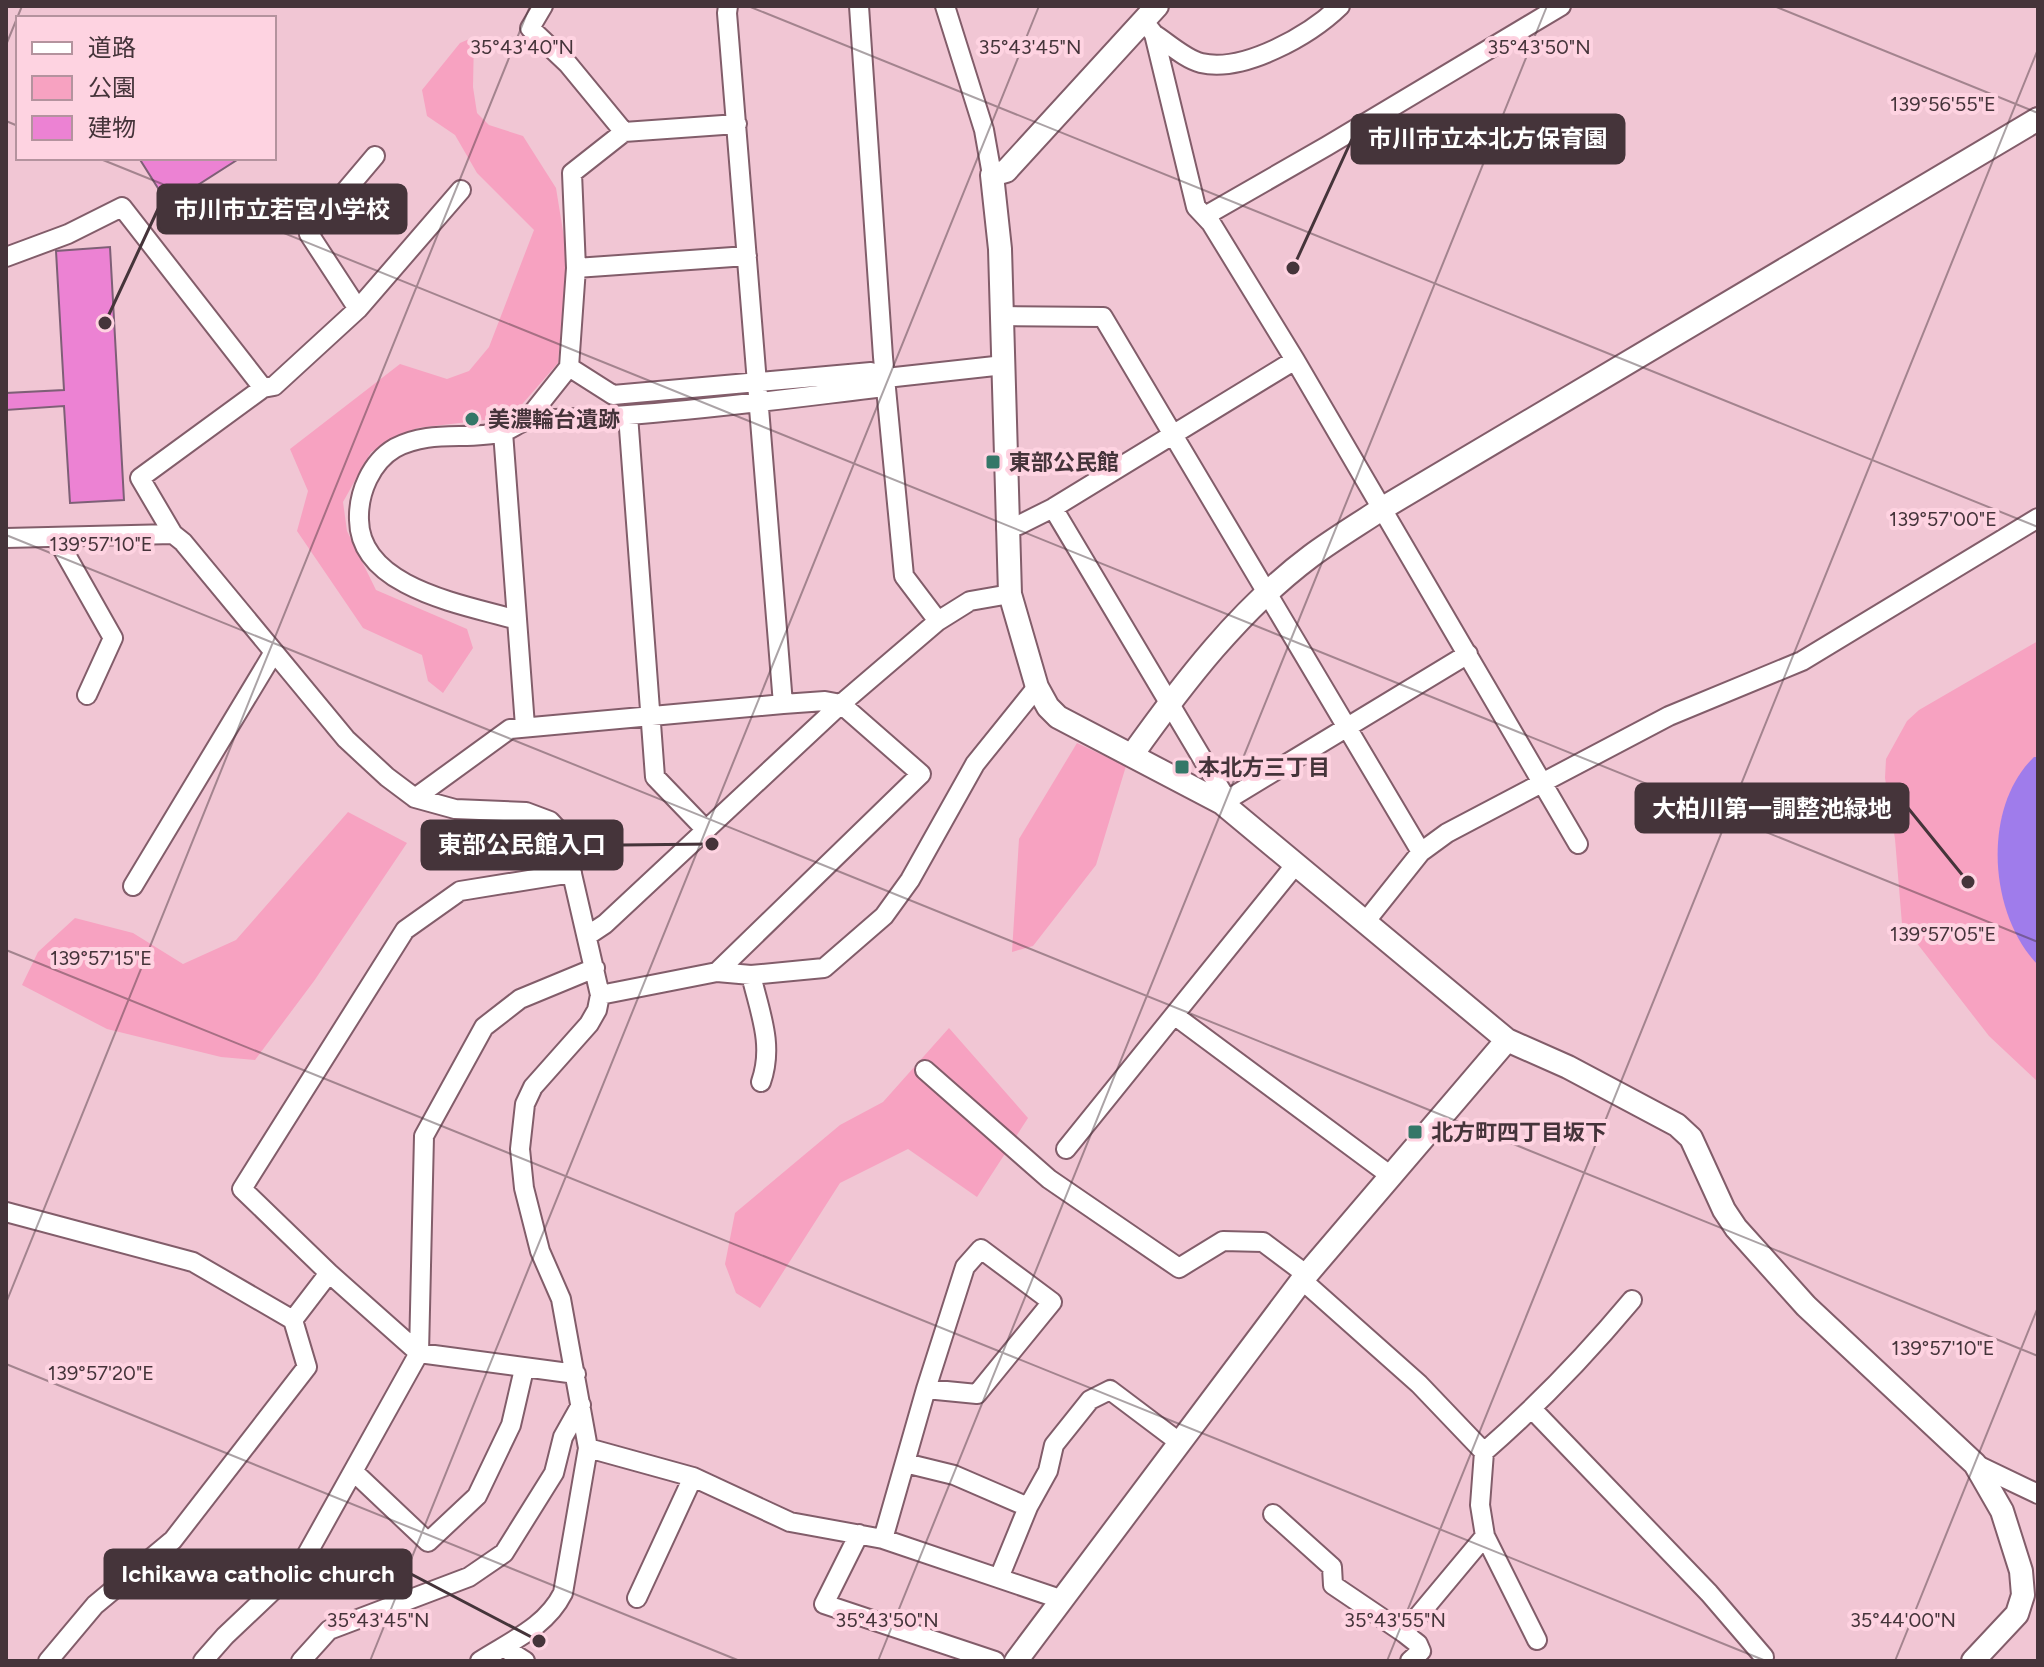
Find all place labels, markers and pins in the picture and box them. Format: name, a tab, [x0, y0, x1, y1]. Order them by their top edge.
callout: 市川市立本北方保育園	[1352, 115, 1624, 163]
callout: 市川市立若宮小学校	[158, 185, 406, 233]
place label: 美濃輪台遺跡	[488, 406, 620, 433]
marker: 美濃輪台遺跡	[463, 410, 481, 428]
place label: 東部公民館	[1009, 449, 1119, 476]
marker: 東部公民館	[984, 453, 1002, 471]
place label: 本北方三丁目	[1198, 754, 1330, 781]
marker: 本北方三丁目	[1173, 758, 1191, 776]
callout: 大柏川第一調整池緑地	[1636, 784, 1908, 832]
callout: 東部公民館入口	[422, 821, 622, 869]
place label: 北方町四丁目坂下	[1431, 1119, 1607, 1146]
marker: 北方町四丁目坂下	[1406, 1123, 1424, 1141]
callout: Ichikawa catholic church	[105, 1550, 411, 1598]

